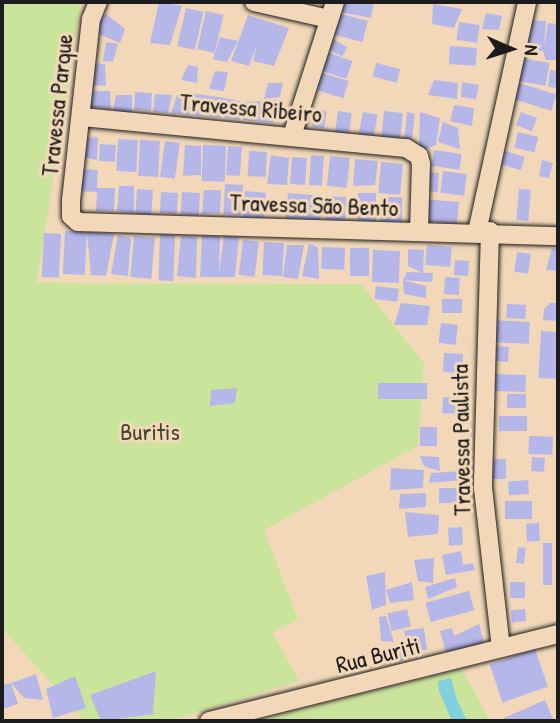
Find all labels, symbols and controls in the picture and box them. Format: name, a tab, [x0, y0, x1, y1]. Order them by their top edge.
north arrow	[476, 14, 546, 84]
street label: Travessa Parque	[35, 32, 79, 178]
text: N	[519, 44, 545, 56]
street label: Travessa Ribeiro	[179, 87, 323, 129]
street label: Travessa São Bento	[229, 188, 399, 222]
street label: Travessa Paulista	[445, 364, 477, 516]
park label: Buritis	[120, 418, 180, 446]
street label: Rua Buriti	[333, 631, 423, 679]

